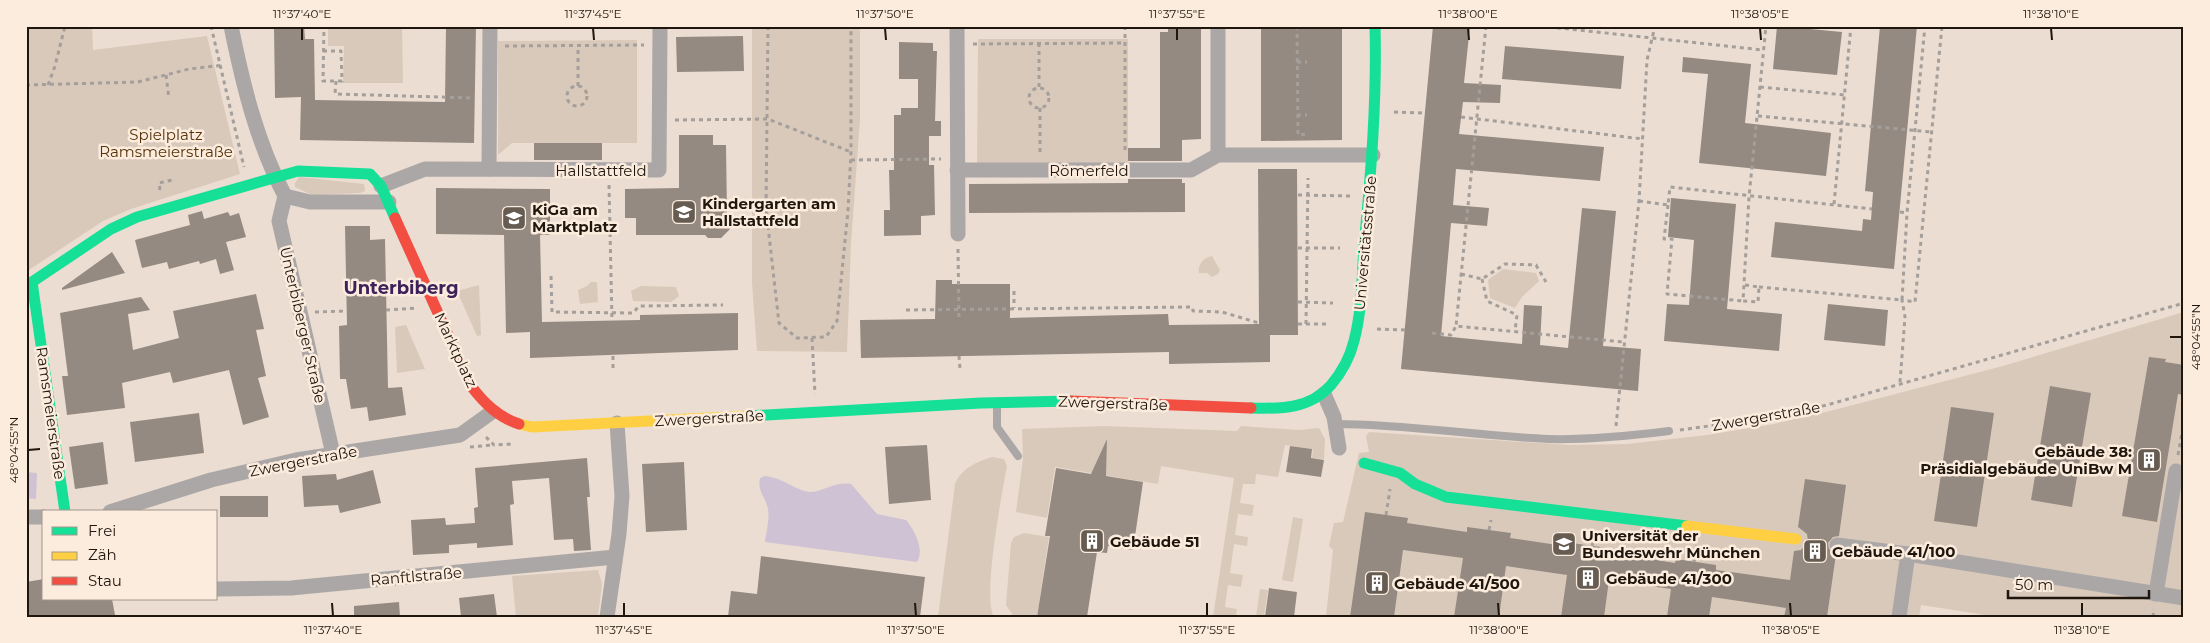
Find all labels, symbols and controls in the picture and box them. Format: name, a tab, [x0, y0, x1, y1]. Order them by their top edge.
text: 11°37'40"E	[273, 6, 331, 21]
text: 11°37'45"E	[564, 6, 622, 21]
text: 11°37'50"E	[856, 6, 914, 21]
text: 11°37'55"E	[1149, 6, 1205, 21]
text: 11°38'00"E	[1438, 6, 1498, 21]
text: 11°38'05"E	[1731, 6, 1789, 21]
text: 11°38'10"E	[2023, 6, 2079, 21]
park label: Spielplatz Ramsmeierstraße	[99, 125, 233, 161]
street label: Hallstattfeld	[555, 161, 647, 180]
street label: Römerfeld	[1049, 161, 1129, 180]
street label: Universitätsstraße	[1350, 175, 1380, 311]
place label: Kindergarten am Hallstattfeld	[702, 194, 836, 230]
school or university icon: Kindergarten am Hallstattfeld	[671, 199, 697, 225]
place label: KiGa am Marktplatz	[532, 200, 617, 236]
school or university icon: KiGa am Marktplatz	[501, 205, 527, 231]
street label: Unterbiberger Straße	[276, 245, 330, 405]
district label: Unterbiberg	[343, 277, 459, 299]
text: 48°04'55"N	[2188, 304, 2203, 370]
street label: Marktplatz	[430, 309, 482, 391]
street label: Ramsmeierstraße	[32, 346, 70, 480]
street label: Zwergerstraße	[1058, 392, 1168, 414]
street label: Zwergerstraße	[1710, 397, 1822, 435]
street label: Zwergerstraße	[654, 406, 764, 430]
text: 48°04'55"N	[6, 417, 21, 483]
street label: Zwergerstraße	[247, 441, 359, 481]
place label: Gebäude 38: Präsidialgebäude UniBw M	[1920, 442, 2132, 478]
building icon: Gebäude 38: Präsidialgebäude UniBw M	[2136, 447, 2162, 473]
legend	[42, 510, 218, 600]
text: Frei	[88, 521, 116, 540]
place label: Universität der Bundeswehr München	[1582, 526, 1760, 562]
building icon: Gebäude 51	[1079, 528, 1105, 554]
school or university icon: Universität der Bundeswehr München	[1551, 531, 1577, 557]
place label: Gebäude 51	[1110, 532, 1200, 551]
building icon: Gebäude 41/100	[1802, 538, 1828, 564]
place label: Gebäude 41/100	[1832, 542, 1955, 561]
text: Zäh	[88, 545, 117, 564]
street label: Ranftlstraße	[369, 563, 463, 589]
building icon: Gebäude 41/300	[1575, 565, 1601, 591]
scale bar	[2008, 568, 2149, 600]
place label: Gebäude 41/300	[1606, 569, 1732, 588]
building icon: Gebäude 41/500	[1364, 570, 1390, 596]
text: Stau	[88, 571, 122, 590]
place label: Gebäude 41/500	[1394, 574, 1520, 593]
text: 50 m	[2015, 575, 2053, 594]
text: 11°37'40"E	[304, 622, 362, 637]
text: 11°37'45"E	[595, 622, 653, 637]
text: 11°37'50"E	[887, 622, 945, 637]
text: 11°37'55"E	[1179, 622, 1235, 637]
text: 11°38'00"E	[1469, 622, 1529, 637]
text: 11°38'05"E	[1762, 622, 1820, 637]
text: 11°38'10"E	[2054, 622, 2110, 637]

